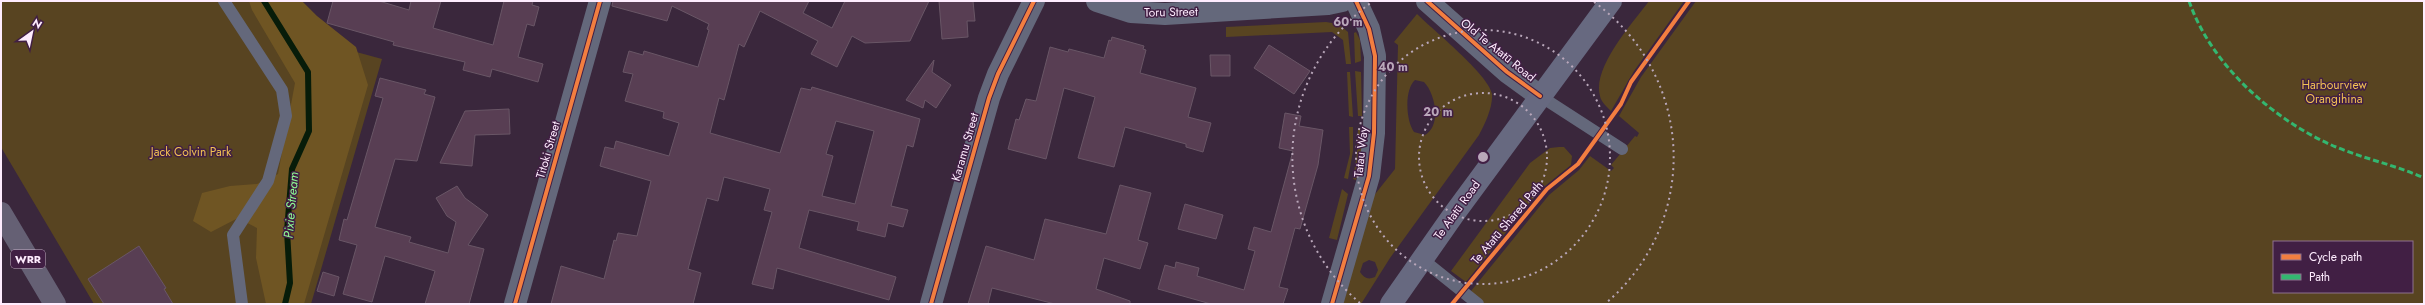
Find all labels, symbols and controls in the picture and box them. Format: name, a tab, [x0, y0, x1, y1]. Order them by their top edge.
street label: Toru Street	[1144, 3, 1198, 21]
north arrow	[12, 12, 52, 52]
text: 60 m	[1333, 13, 1363, 31]
street label: Old Te Atatū Road	[1457, 14, 1539, 86]
text: N	[29, 15, 45, 33]
text: 40 m	[1378, 58, 1408, 76]
park label: Harbourview Orangihina	[2301, 76, 2367, 108]
text: 20 m	[1423, 103, 1453, 121]
street label: Karamu Street	[947, 111, 983, 183]
street label: Titoki Street	[531, 119, 565, 181]
street label: Tatau Way	[1349, 125, 1373, 178]
park label: Jack Colvin Park	[149, 143, 232, 161]
centre of rings	[1476, 150, 1490, 164]
water label: Pixie Stream	[279, 171, 303, 239]
street label: Te Atatū Road	[1429, 177, 1485, 243]
street label: Te Atatū Shared Path	[1467, 177, 1547, 269]
legend	[2273, 241, 2413, 293]
text: Cycle path	[2309, 248, 2362, 266]
road number: WRR	[11, 250, 45, 268]
text: Path	[2309, 268, 2330, 286]

